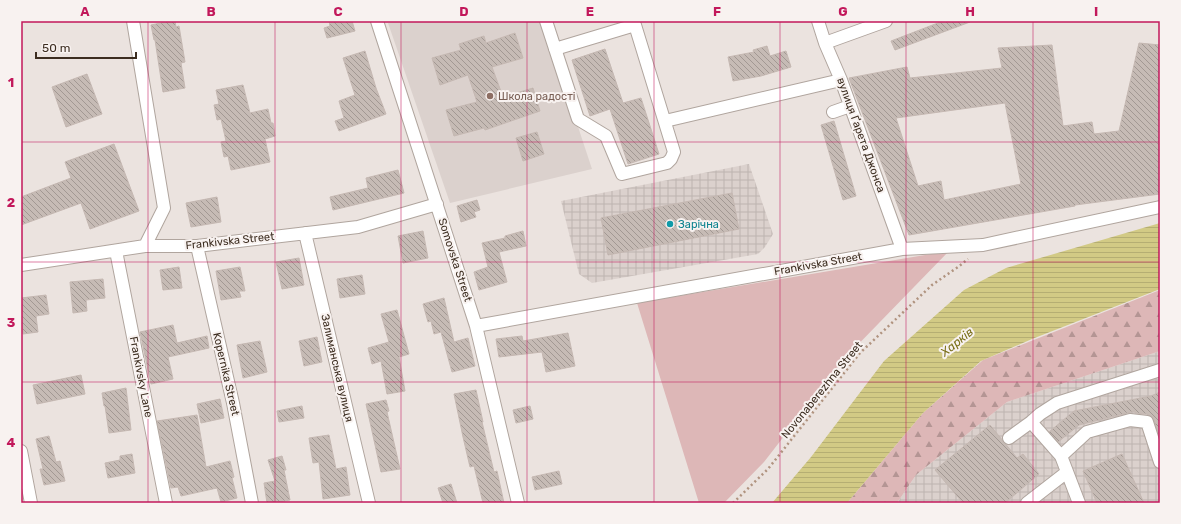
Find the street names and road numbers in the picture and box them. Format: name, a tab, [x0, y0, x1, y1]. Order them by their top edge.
street label: вулиця Ґарета Джонса	[834, 76, 888, 194]
street label: Somovska Street	[435, 217, 475, 304]
street label: Frankivska Street	[185, 230, 276, 252]
street label: Frankivska Street	[773, 250, 864, 278]
street label: Залиманська вулиця	[318, 313, 356, 423]
street label: Kopernika Street	[210, 331, 242, 418]
street label: Frankivsky Lane	[127, 335, 155, 419]
street label: Novonaberezhna Street	[779, 338, 866, 441]

